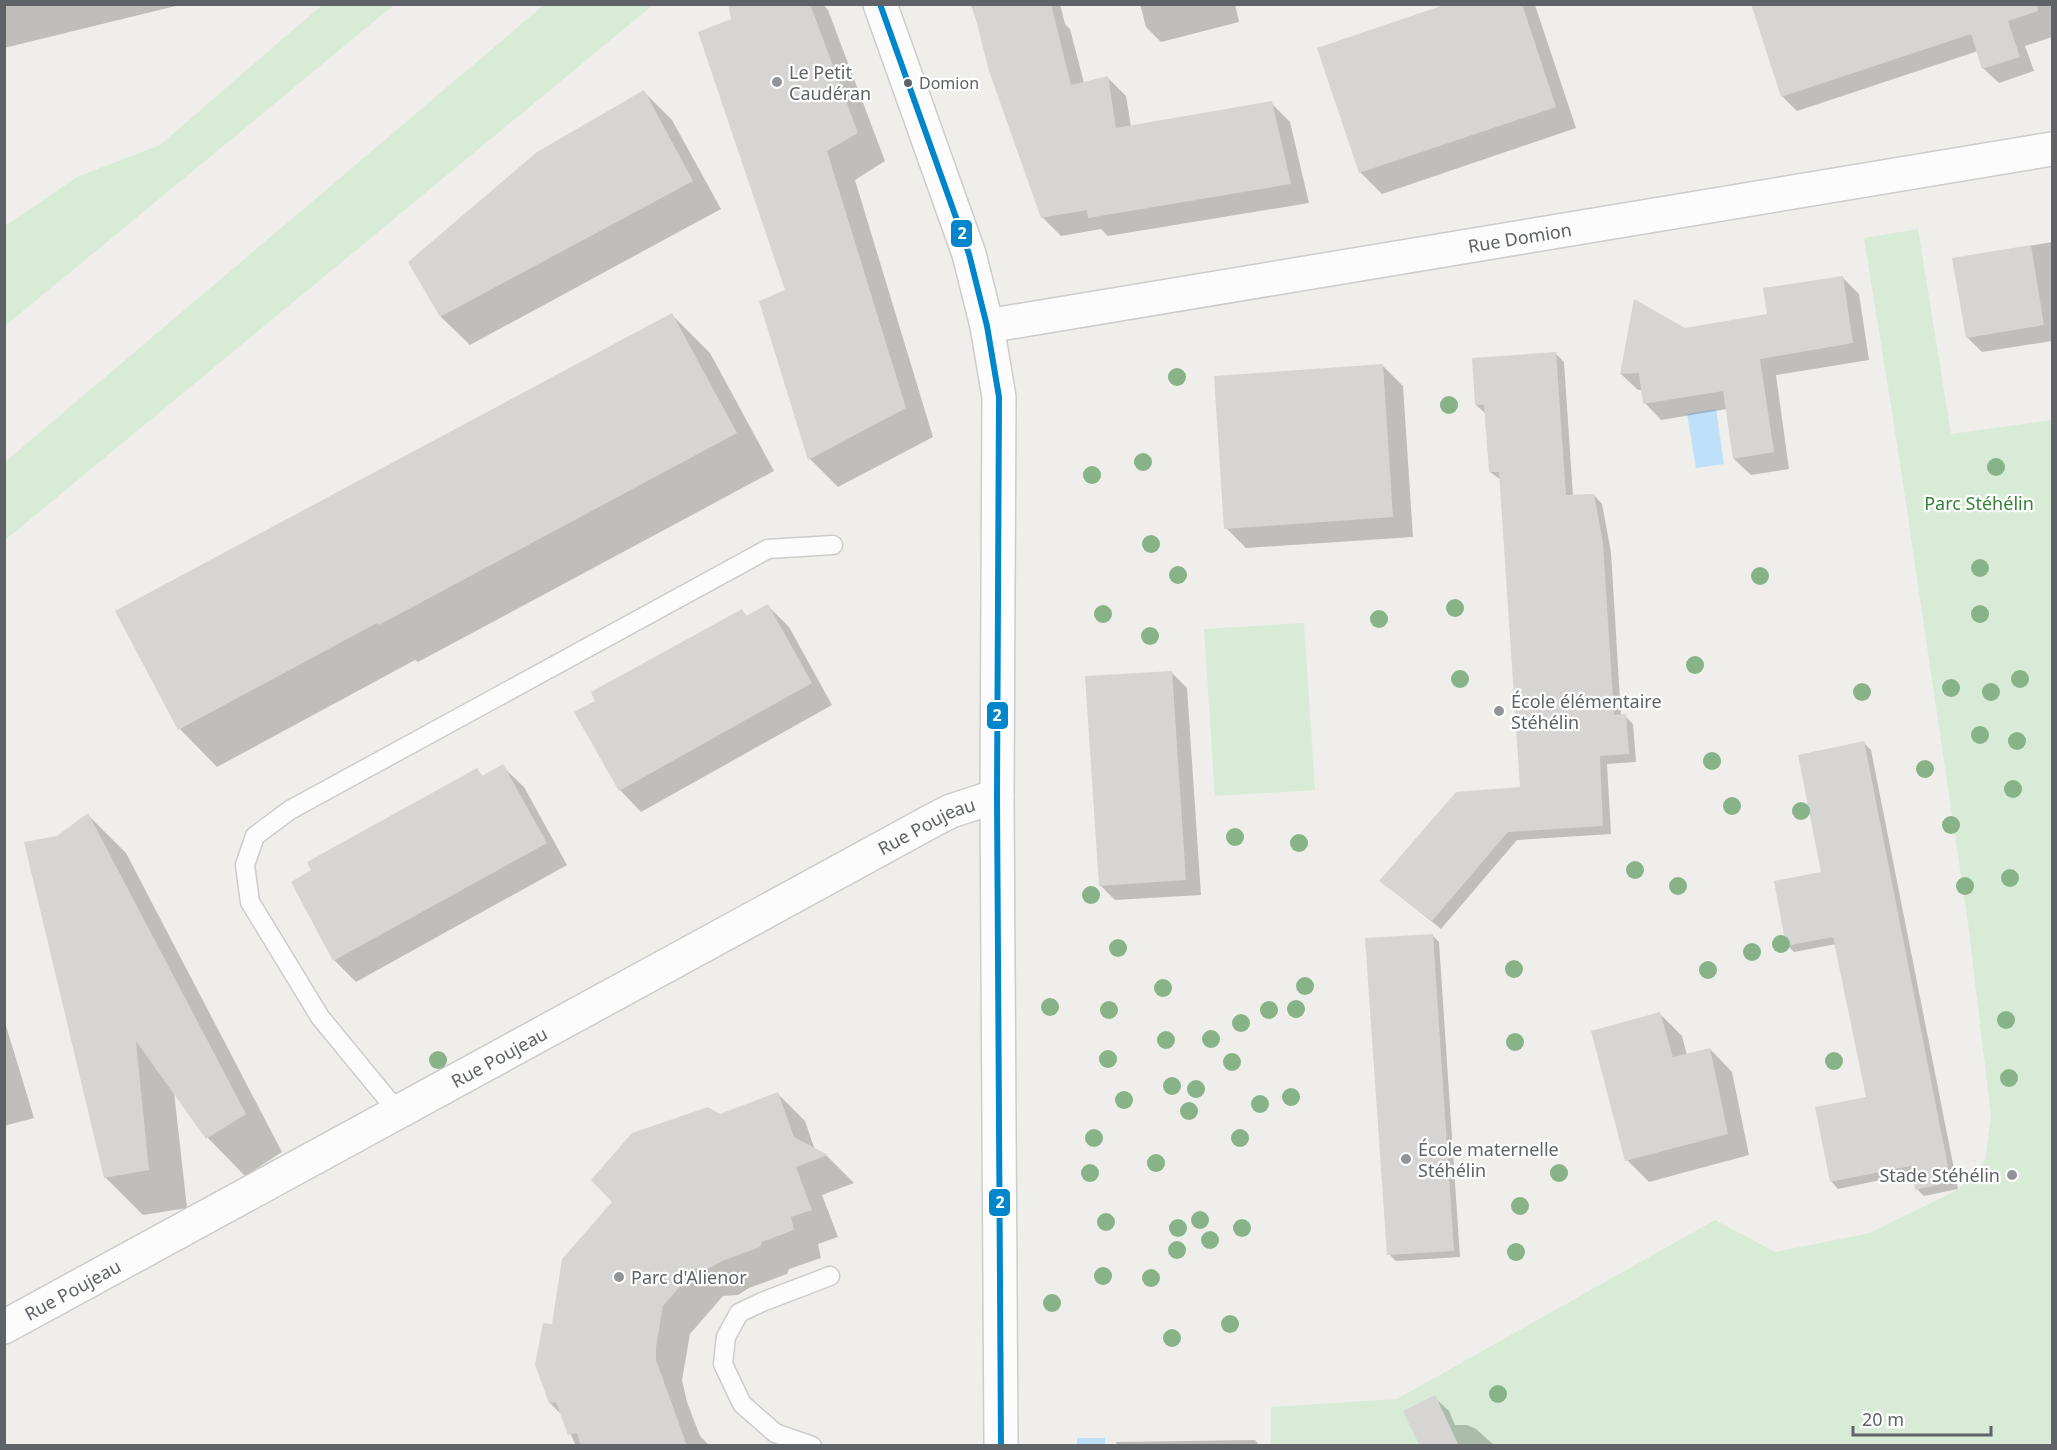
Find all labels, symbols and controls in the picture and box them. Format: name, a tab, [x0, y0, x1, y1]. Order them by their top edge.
place label: Le Petit Caudéran	[789, 60, 871, 105]
place label: Domion	[919, 72, 979, 94]
marker: Le Petit Caudéran	[770, 75, 784, 89]
marker: Domion	[902, 77, 914, 89]
street label: Rue Domion	[1466, 217, 1573, 258]
line badge: 2	[950, 219, 973, 248]
text: 2	[957, 222, 967, 244]
park label: Parc Stéhélin	[1924, 491, 2034, 515]
place label: École élémentaire Stéhélin	[1511, 689, 1662, 734]
line badge: 2	[986, 701, 1009, 730]
text: 2	[992, 704, 1002, 726]
marker: École élémentaire Stéhélin	[1492, 704, 1506, 718]
street label: Rue Poujeau	[873, 792, 978, 860]
street label: Rue Poujeau	[447, 1021, 551, 1093]
place label: École maternelle Stéhélin	[1418, 1137, 1559, 1182]
marker: École maternelle Stéhélin	[1399, 1152, 1413, 1166]
place label: Stade Stéhélin	[1879, 1163, 2000, 1187]
marker: Stade Stéhélin	[2005, 1168, 2019, 1182]
line badge: 2	[988, 1188, 1011, 1217]
text: 2	[995, 1191, 1005, 1213]
street label: Rue Poujeau	[20, 1254, 125, 1326]
place label: Parc d'Alienor	[631, 1265, 747, 1289]
marker: Parc d'Alienor	[612, 1270, 626, 1284]
scale bar	[1853, 1399, 1991, 1437]
text: 20 m	[1862, 1407, 1904, 1431]

